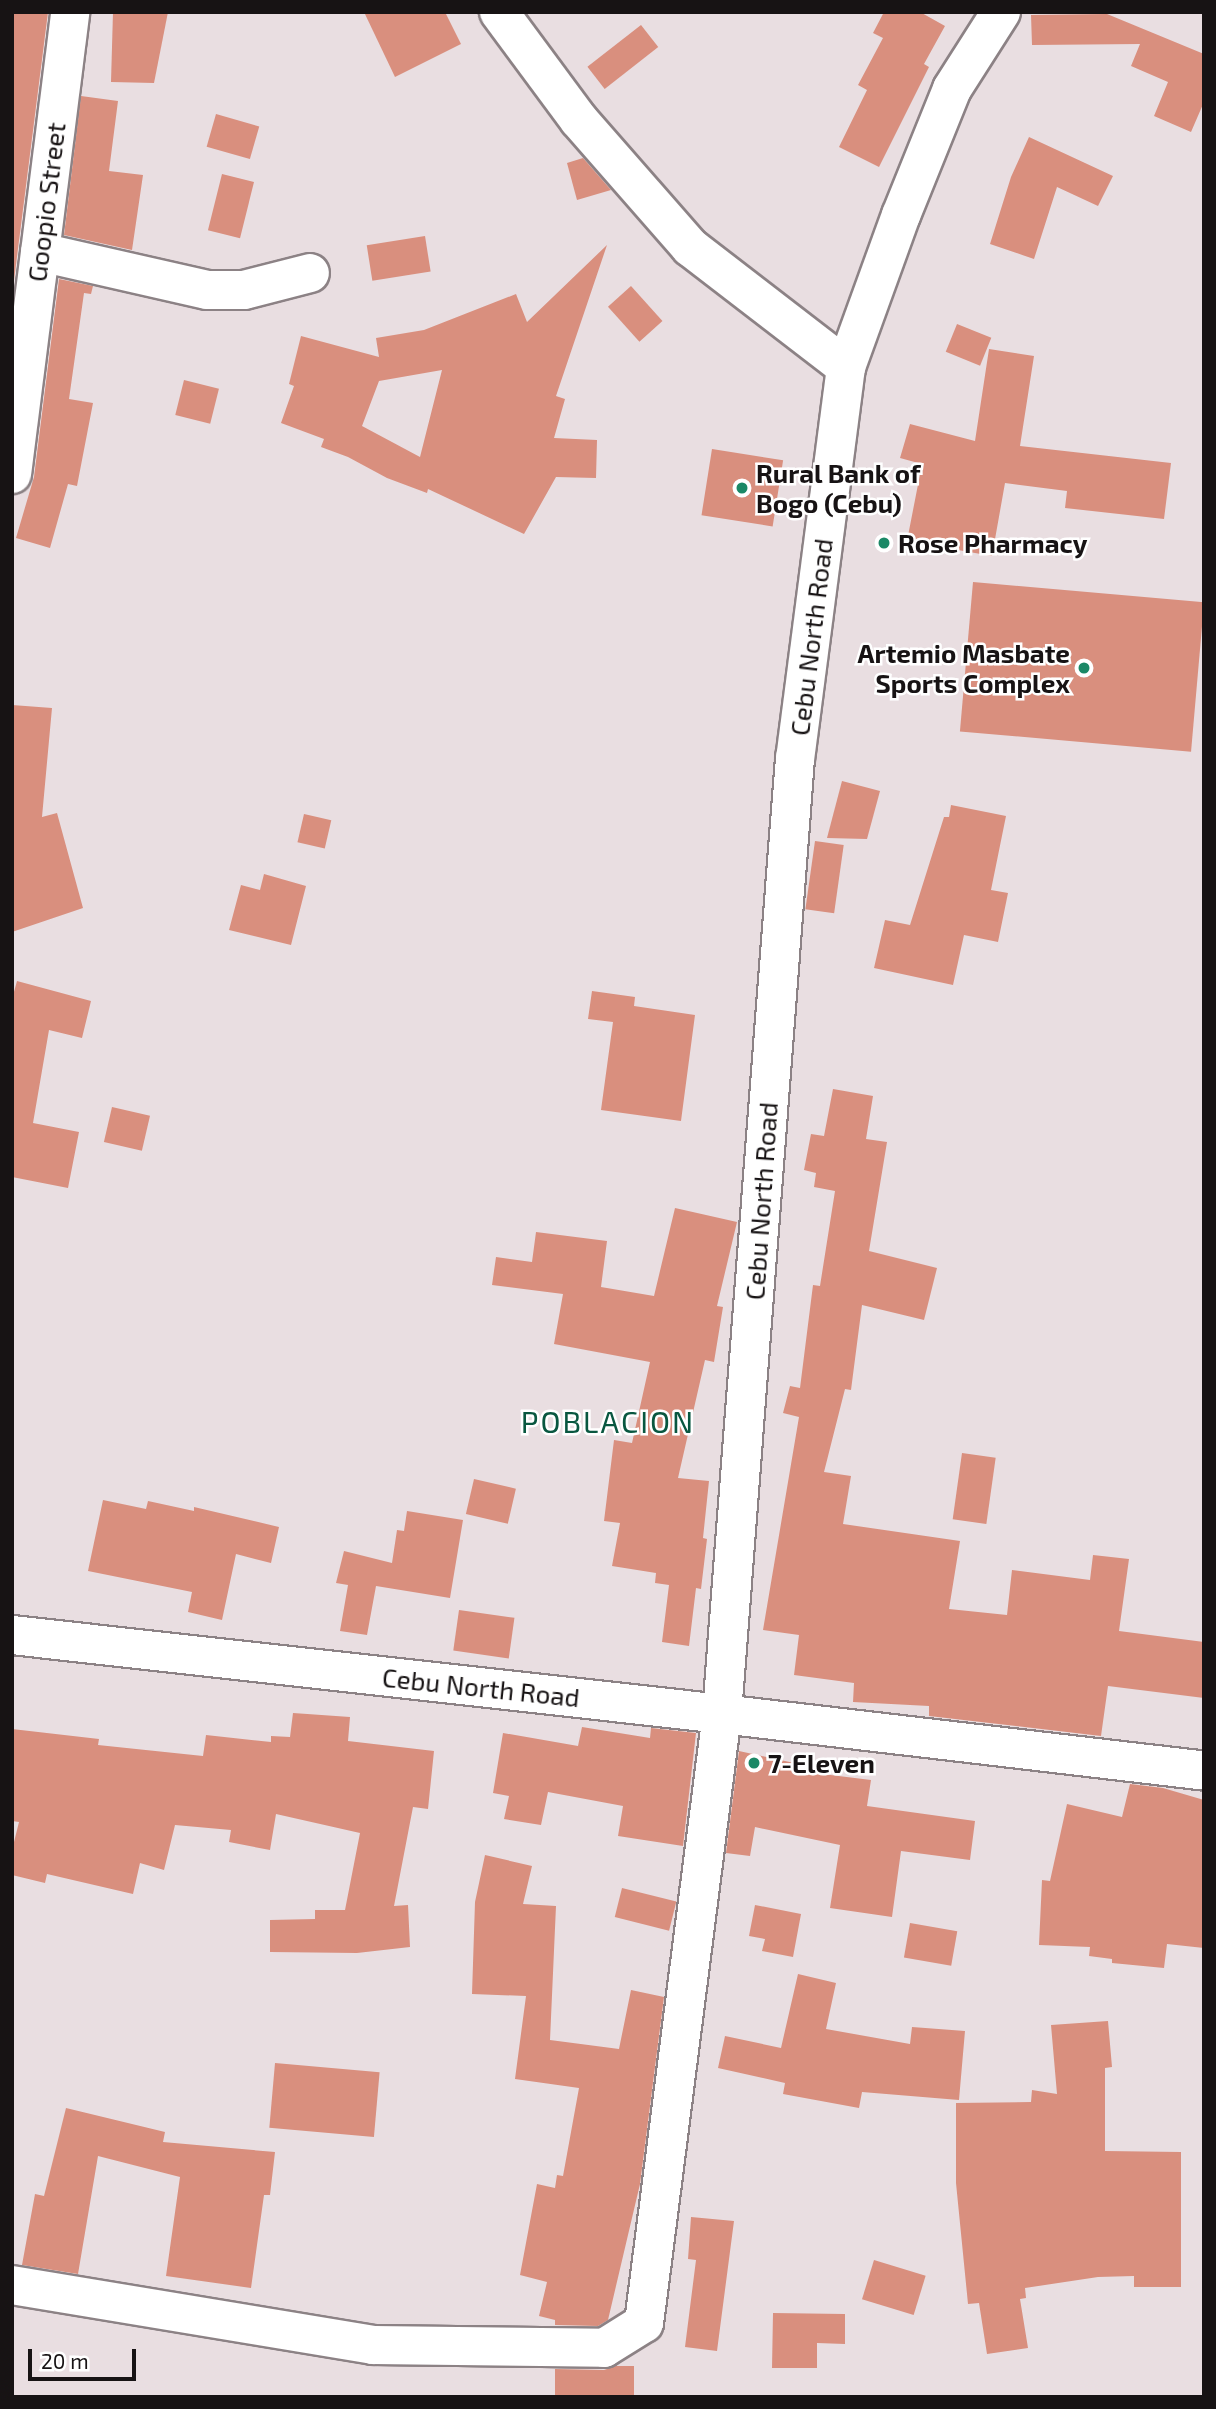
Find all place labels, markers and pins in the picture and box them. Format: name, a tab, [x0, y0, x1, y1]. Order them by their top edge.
place label: Rural Bank of Bogo (Cebu)	[756, 457, 921, 518]
marker: Rural Bank of Bogo (Cebu)	[734, 480, 750, 496]
place label: Rose Pharmacy	[898, 527, 1087, 559]
marker: Rose Pharmacy	[876, 535, 892, 551]
place label: Artemio Masbate Sports Complex	[858, 637, 1070, 698]
marker: Artemio Masbate Sports Complex	[1076, 660, 1092, 676]
place label: 7-Eleven	[768, 1747, 875, 1779]
marker: 7-Eleven	[746, 1755, 762, 1771]

